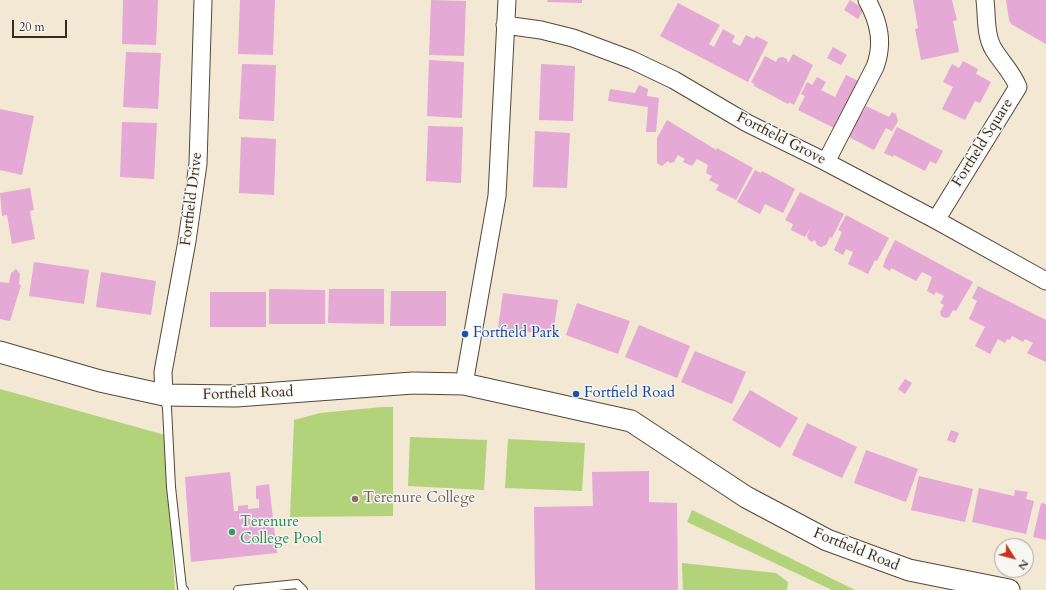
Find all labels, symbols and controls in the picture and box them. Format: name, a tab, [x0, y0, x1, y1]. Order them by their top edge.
scale bar	[14, 12, 69, 38]
text: 20 m	[19, 19, 45, 35]
street label: Fortfield Square	[949, 96, 1017, 190]
street label: Fortfield Grove	[733, 109, 829, 169]
street label: Fortfield Drive	[177, 151, 207, 247]
place label: Fortfield Park	[473, 325, 560, 343]
marker: Fortfield Park	[460, 329, 470, 339]
street label: Fortfield Road	[202, 383, 294, 405]
place label: Fortfield Road	[584, 385, 675, 403]
marker: Fortfield Road	[571, 389, 581, 399]
place label: Terenure College	[363, 490, 475, 508]
marker: Terenure College	[350, 494, 360, 504]
place label: Terenure College Pool	[240, 514, 322, 549]
street label: Fortfield Road	[810, 525, 902, 575]
marker: Terenure College Pool	[227, 527, 237, 537]
north arrow	[994, 538, 1034, 578]
text: N	[1014, 556, 1032, 573]

